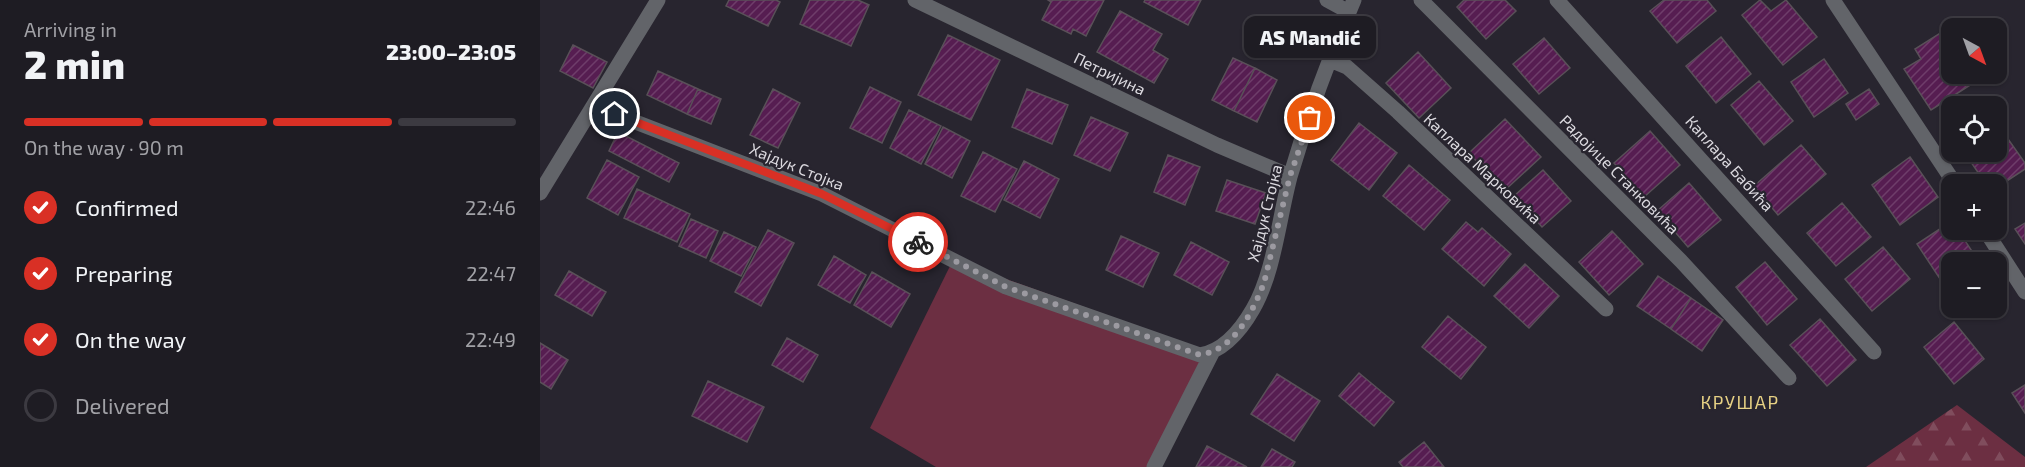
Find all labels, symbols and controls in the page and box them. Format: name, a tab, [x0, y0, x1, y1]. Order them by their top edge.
callout: AS Mandić	[1244, 16, 1376, 58]
text: Arriving in	[24, 17, 117, 41]
north arrow	[1941, 18, 2007, 84]
map controls	[1941, 18, 2007, 318]
text: AS Mandić	[1260, 25, 1360, 49]
text: 23:00–23:05	[386, 38, 516, 64]
text: 2 min	[24, 40, 125, 87]
street label: Петријина	[1071, 48, 1149, 99]
pin	[589, 88, 640, 139]
pin	[1284, 92, 1335, 143]
button: locate	[1941, 96, 2007, 162]
icon: home	[598, 97, 631, 130]
icon: bag	[1293, 101, 1326, 134]
street label: Каплара Марковића	[1420, 109, 1546, 227]
street label: Радојице Станковића	[1556, 110, 1684, 238]
street label: Каплара Бабића	[1682, 111, 1778, 215]
text: On the way · 90 m	[24, 135, 184, 159]
street label: Хајдук Стојка	[747, 138, 847, 194]
street label: Хајдук Стојка	[1243, 162, 1286, 264]
button: +	[1941, 174, 2007, 240]
icon: check	[24, 191, 57, 224]
text: Confirmed	[75, 194, 179, 220]
text: 22:46	[465, 195, 516, 219]
courier	[888, 212, 948, 272]
icon: bike	[902, 226, 935, 259]
button: −	[1941, 252, 2007, 318]
icon: check	[24, 257, 57, 290]
text: Preparing	[75, 260, 173, 286]
text: 22:47	[466, 261, 516, 285]
icon: check	[24, 323, 57, 356]
text: On the way	[75, 326, 186, 352]
text: 22:49	[465, 327, 516, 351]
district label: КРУШАР	[1700, 391, 1780, 413]
text: Delivered	[75, 392, 170, 418]

